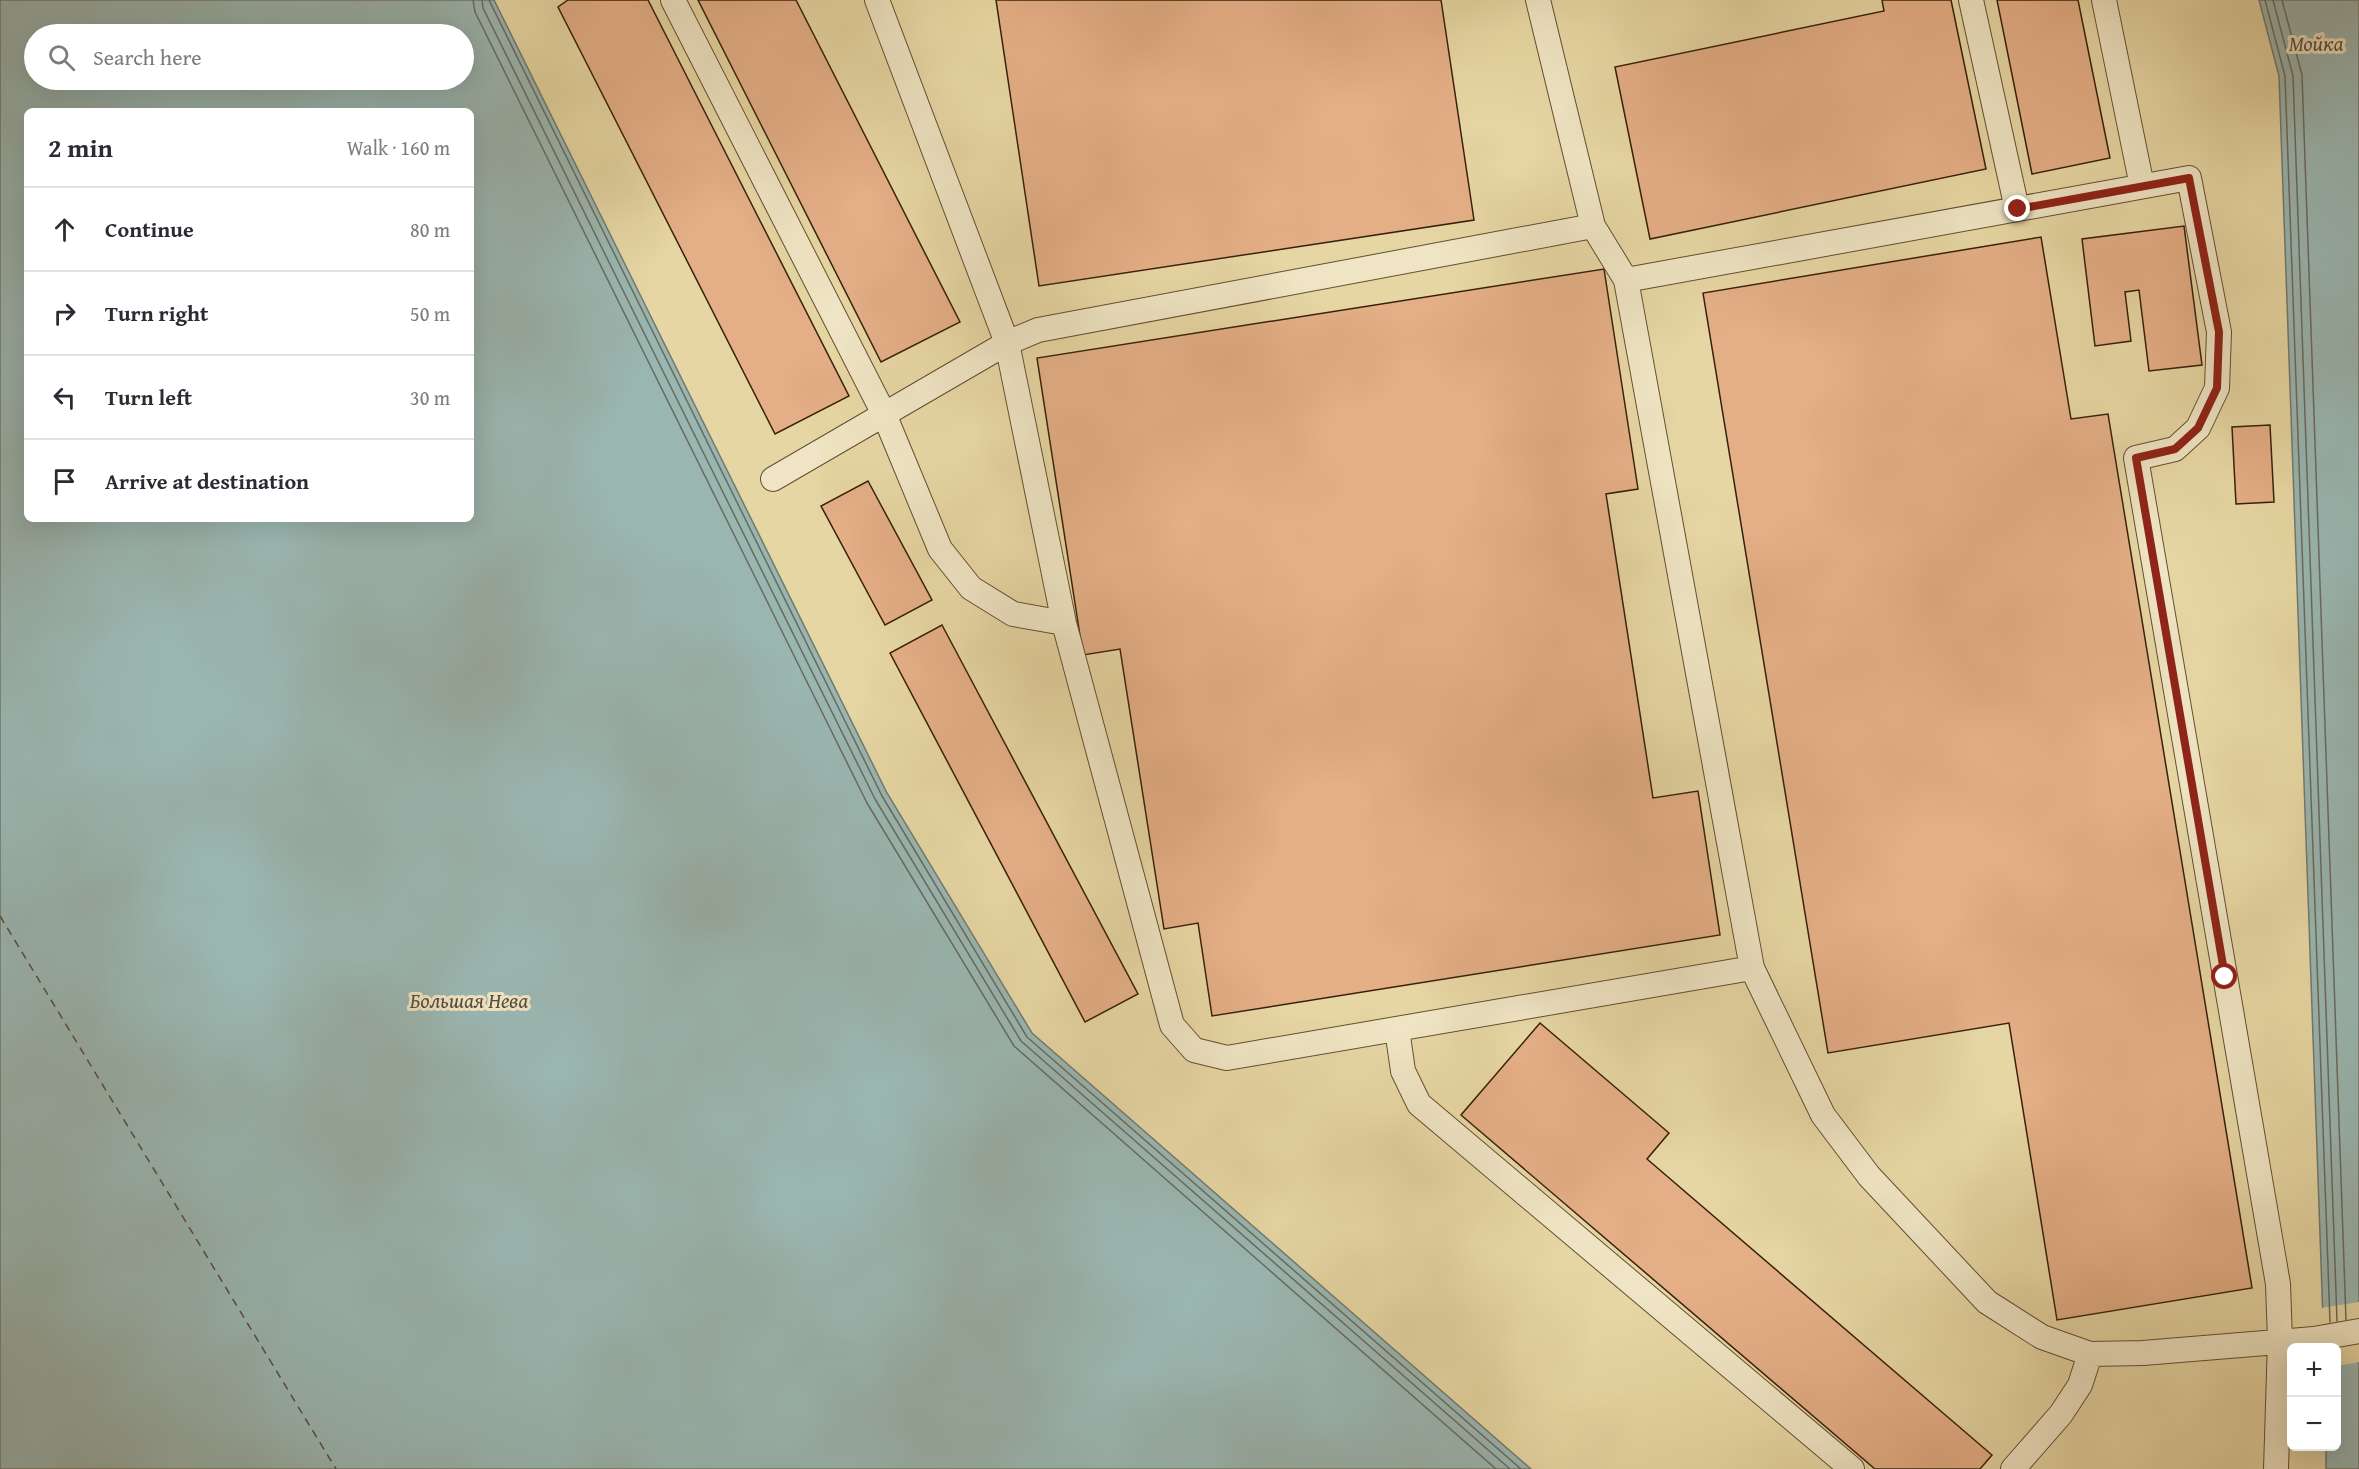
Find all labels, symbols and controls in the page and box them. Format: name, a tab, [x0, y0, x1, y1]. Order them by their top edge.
search box	[24, 24, 474, 90]
water label: Мойка	[2289, 28, 2344, 59]
icon: search	[45, 41, 78, 74]
text: Search here	[93, 41, 202, 73]
text: 2 min	[48, 128, 113, 167]
text: Walk · 160 m	[347, 133, 450, 162]
route end	[2004, 195, 2030, 221]
icon: ahead	[48, 213, 81, 246]
text: Continue	[105, 213, 194, 245]
text: 80 m	[410, 215, 450, 244]
icon: right	[48, 297, 81, 330]
text: Turn right	[105, 297, 208, 329]
text: 50 m	[410, 299, 450, 328]
icon: left	[48, 381, 81, 414]
text: Turn left	[105, 381, 192, 413]
text: 30 m	[410, 383, 450, 412]
icon: arrive	[48, 465, 81, 498]
text: Arrive at destination	[105, 465, 309, 497]
route start	[2211, 963, 2237, 989]
water label: Большая Нева	[410, 985, 528, 1016]
map controls	[2287, 1343, 2341, 1451]
button: +	[2287, 1343, 2341, 1397]
button: −	[2287, 1397, 2341, 1451]

